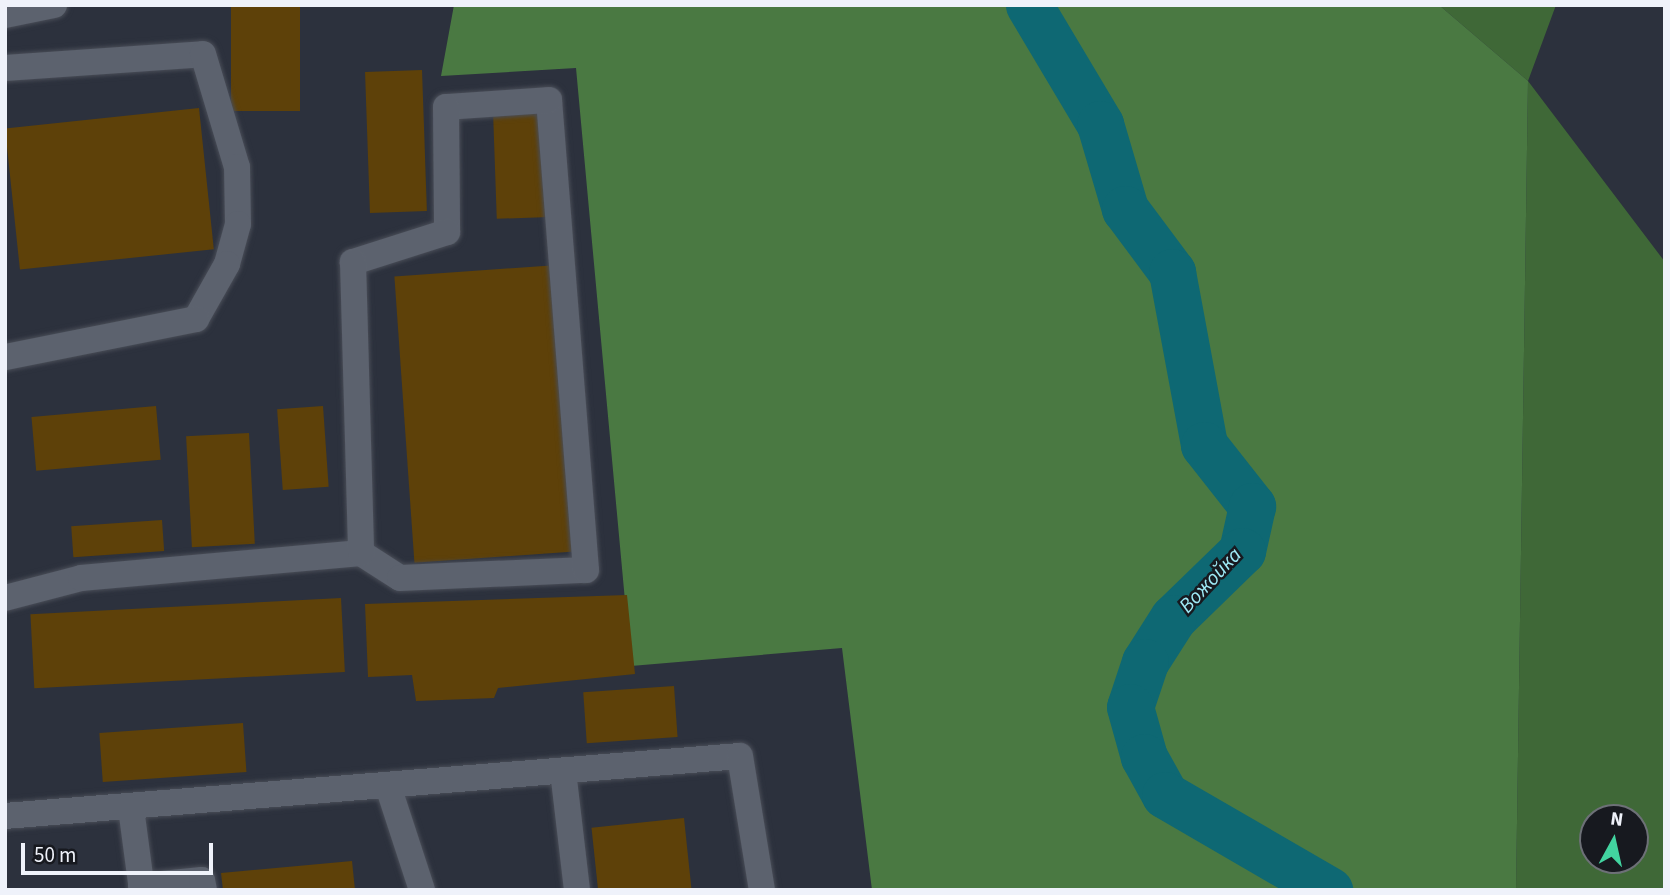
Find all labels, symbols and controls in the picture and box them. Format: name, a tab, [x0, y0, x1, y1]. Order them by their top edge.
water label: Вожойка	[1174, 542, 1246, 618]
north arrow	[1579, 804, 1649, 874]
text: N	[1609, 805, 1625, 834]
scale bar	[24, 828, 217, 872]
text: 50 m	[34, 840, 76, 870]

